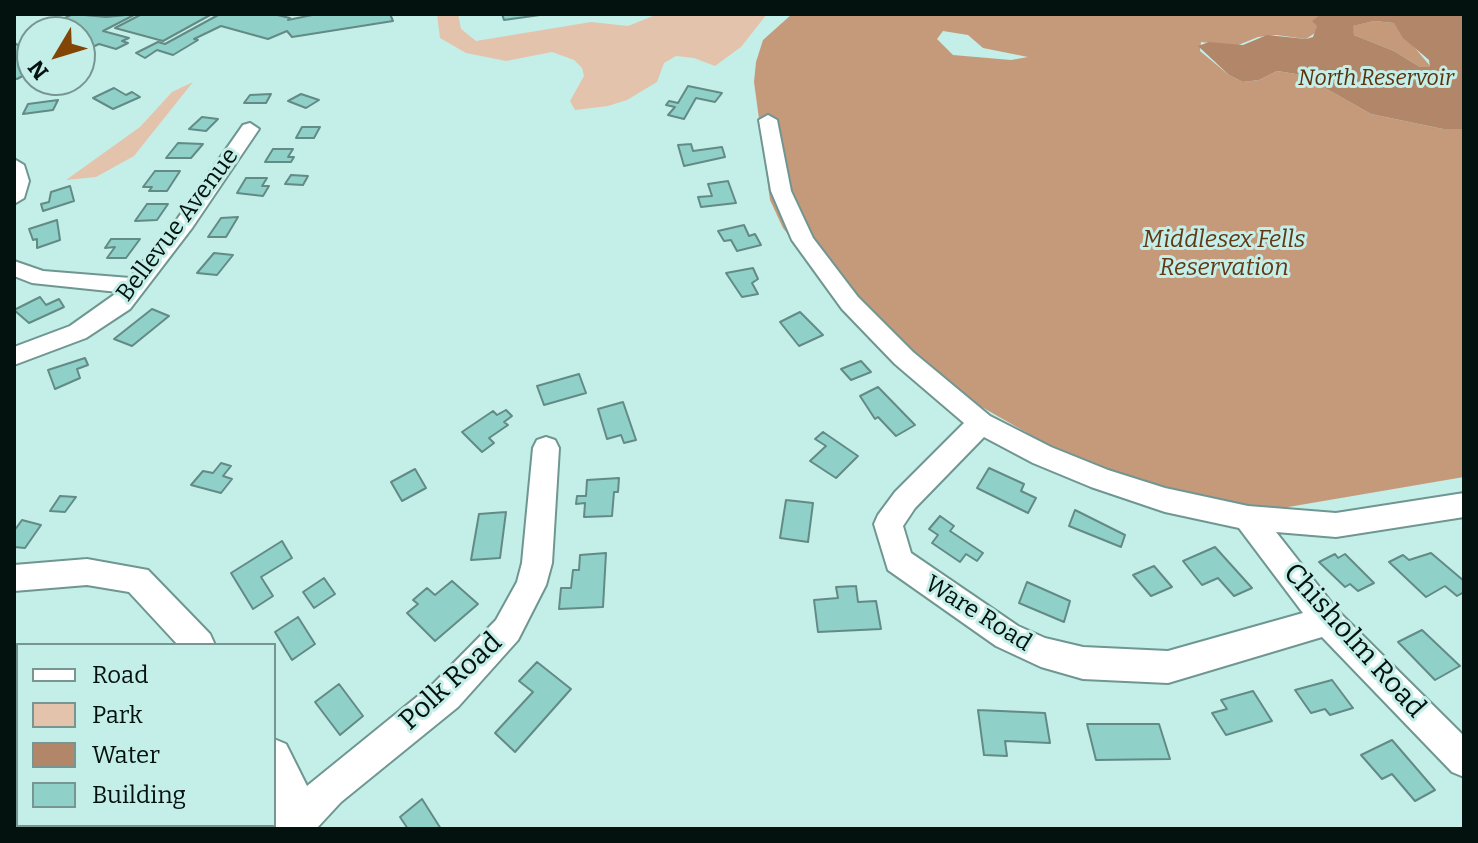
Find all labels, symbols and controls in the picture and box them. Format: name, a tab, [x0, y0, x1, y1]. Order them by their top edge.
north arrow	[16, 16, 96, 96]
text: N	[22, 55, 54, 85]
water label: North Reservoir	[1298, 66, 1454, 92]
street label: Bellevue Avenue	[111, 143, 245, 307]
park label: Middlesex Fells Reservation	[1142, 226, 1306, 282]
street label: Chisholm Road	[1276, 557, 1432, 725]
street label: Ware Road	[919, 570, 1037, 658]
street label: Polk Road	[393, 626, 509, 738]
legend	[16, 643, 276, 827]
text: Road	[92, 661, 148, 689]
text: Park	[92, 701, 143, 729]
text: Water	[92, 741, 160, 769]
text: Building	[92, 781, 186, 809]

